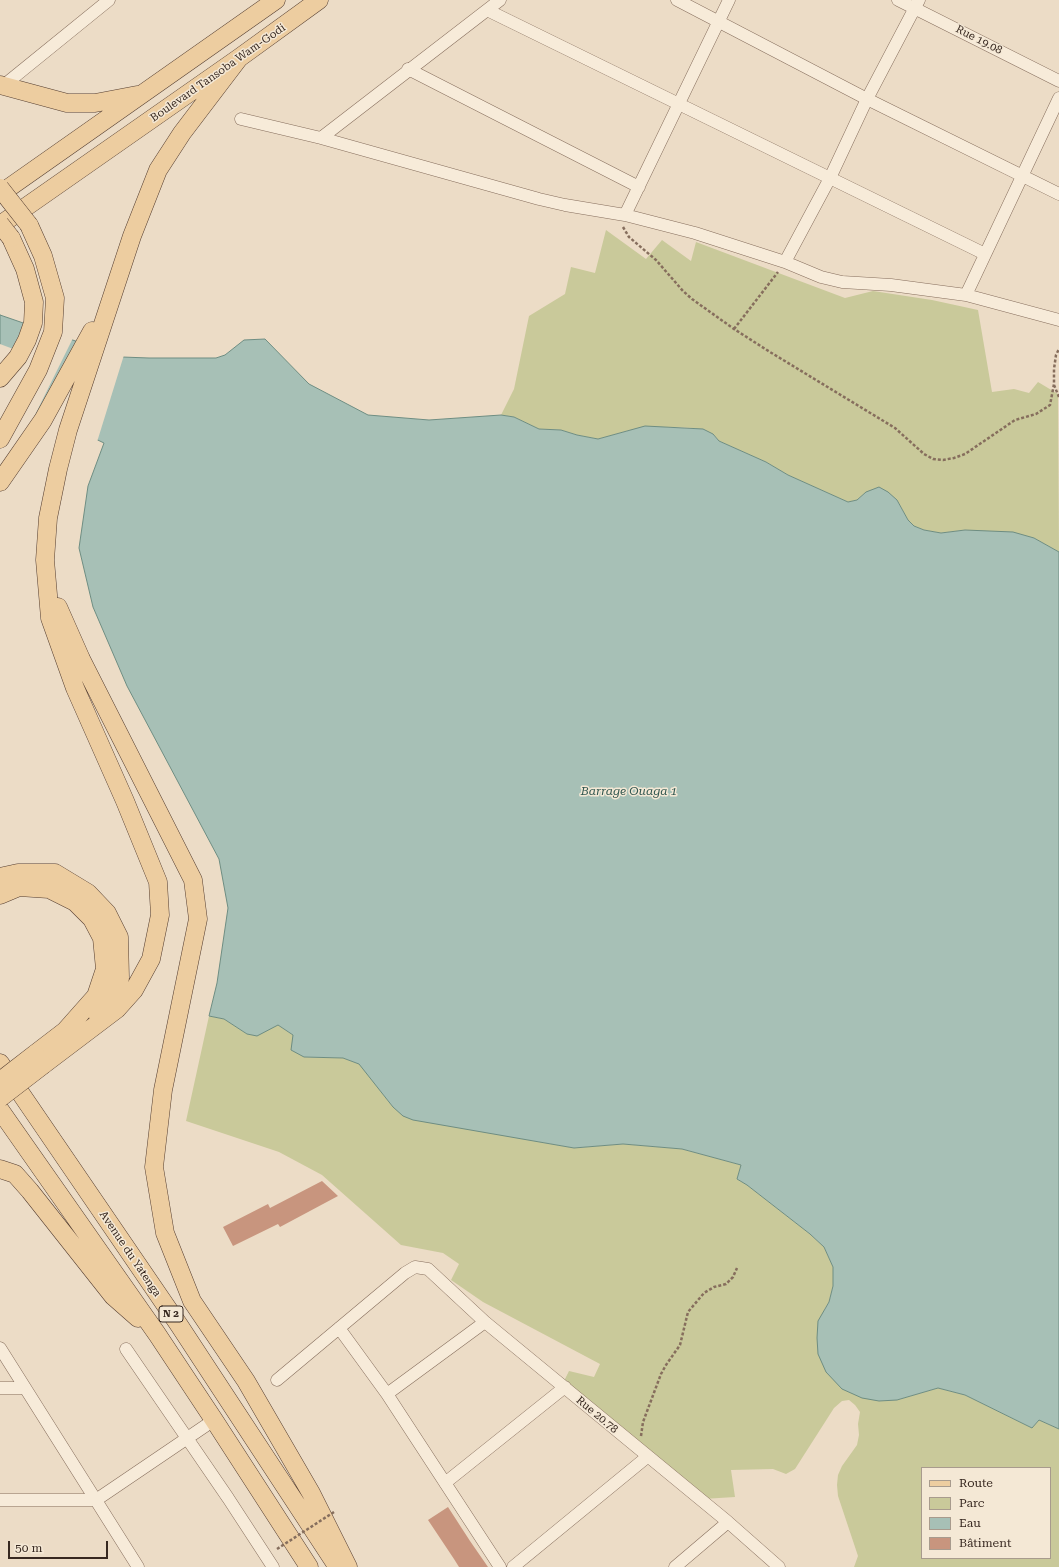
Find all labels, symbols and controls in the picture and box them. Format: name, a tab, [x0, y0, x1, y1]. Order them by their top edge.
street label: Boulevard Tansoba Wam-Godi	[148, 21, 288, 125]
street label: Rue 19.08	[953, 23, 1005, 57]
water label: Barrage Ouaga 1	[581, 784, 677, 798]
street label: Avenue du Yatenga	[96, 1209, 164, 1299]
road number: N 2	[159, 1306, 183, 1322]
street label: Rue 20.78	[573, 1394, 621, 1436]
legend	[921, 1467, 1051, 1559]
text: Route	[959, 1476, 993, 1490]
text: Parc	[959, 1496, 984, 1510]
text: Eau	[959, 1516, 981, 1530]
scale bar	[10, 1533, 110, 1559]
text: Bâtiment	[959, 1536, 1011, 1550]
text: 50 m	[15, 1541, 42, 1555]

